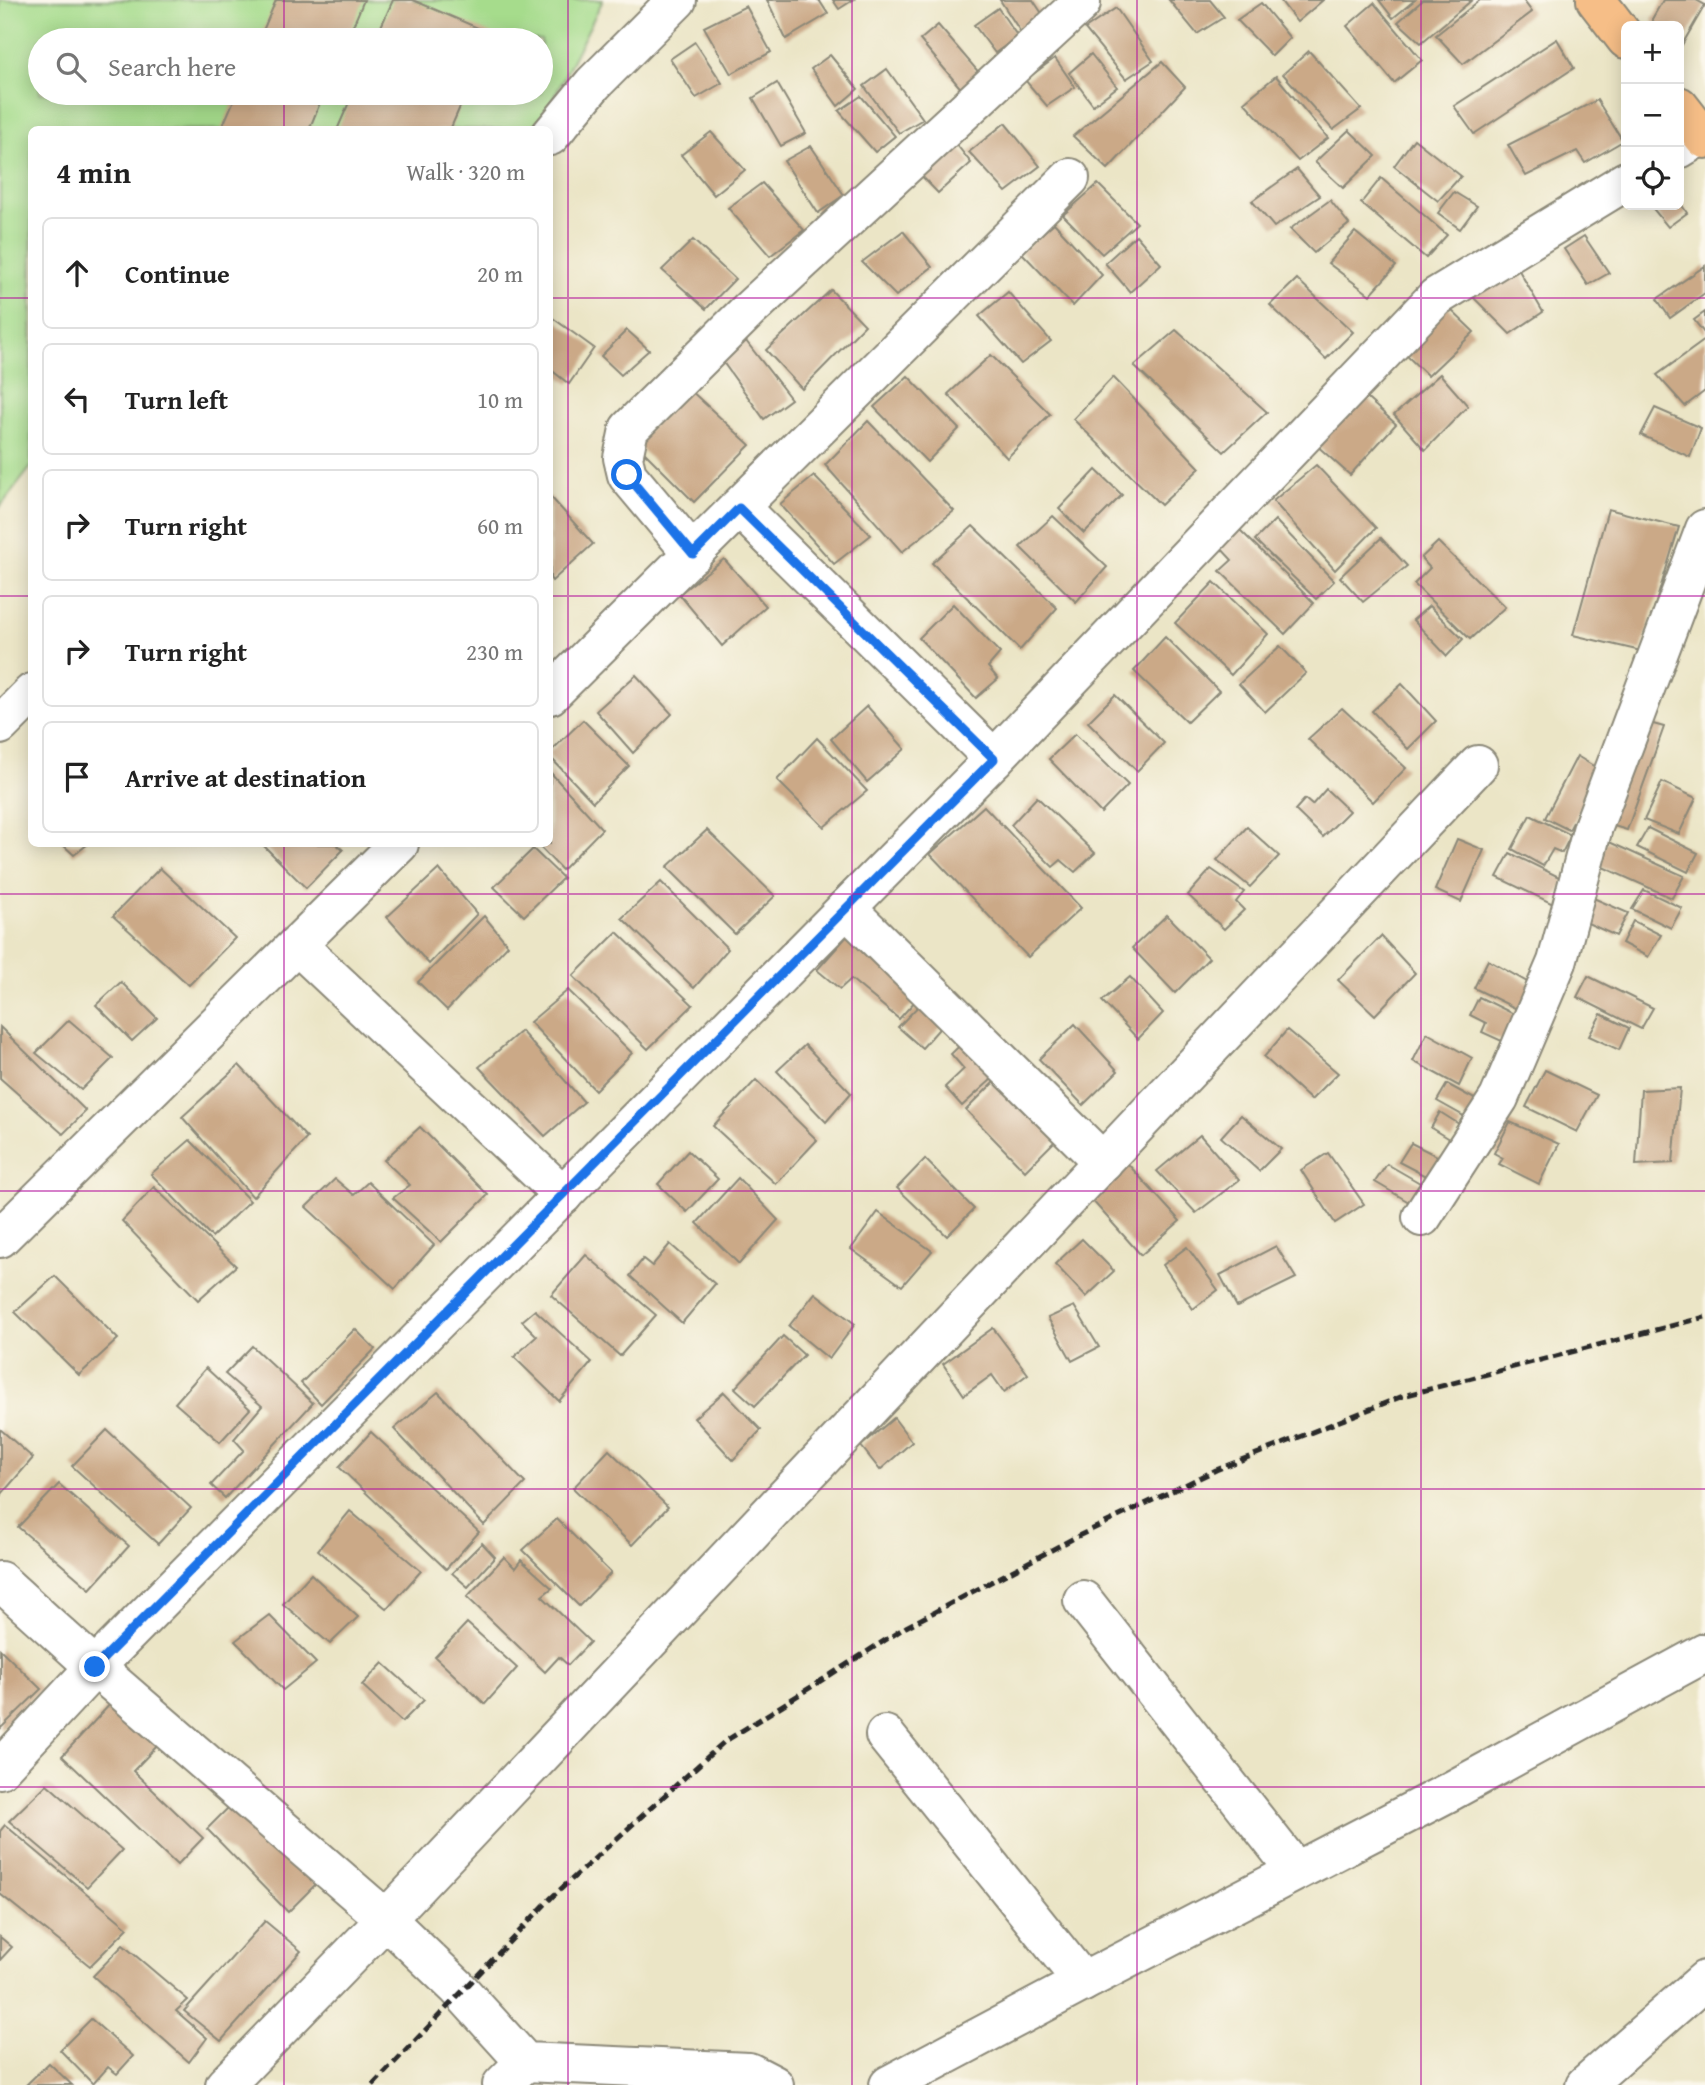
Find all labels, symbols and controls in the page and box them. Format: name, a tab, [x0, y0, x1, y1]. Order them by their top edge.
map controls	[1621, 21, 1684, 210]
button: +	[1621, 21, 1684, 84]
search box	[28, 28, 553, 105]
text: Search here	[108, 47, 236, 86]
icon: search	[52, 48, 90, 86]
button: −	[1621, 84, 1684, 147]
button: locate	[1621, 147, 1684, 210]
text: 4 min	[56, 150, 131, 194]
text: Walk · 320 m	[406, 155, 525, 188]
icon: ahead	[58, 254, 96, 292]
text: Continue	[125, 254, 230, 293]
text: 20 m	[477, 257, 523, 290]
icon: left	[58, 380, 96, 418]
text: Turn left	[125, 380, 228, 419]
text: 10 m	[477, 383, 523, 416]
route start	[611, 459, 642, 490]
icon: right	[58, 506, 96, 544]
text: Turn right	[125, 506, 247, 545]
text: 60 m	[477, 509, 523, 542]
icon: right	[58, 632, 96, 670]
text: Turn right	[125, 632, 247, 671]
text: 230 m	[466, 635, 523, 668]
icon: arrive	[58, 758, 96, 796]
text: Arrive at destination	[125, 758, 366, 797]
route end	[79, 1651, 110, 1682]

